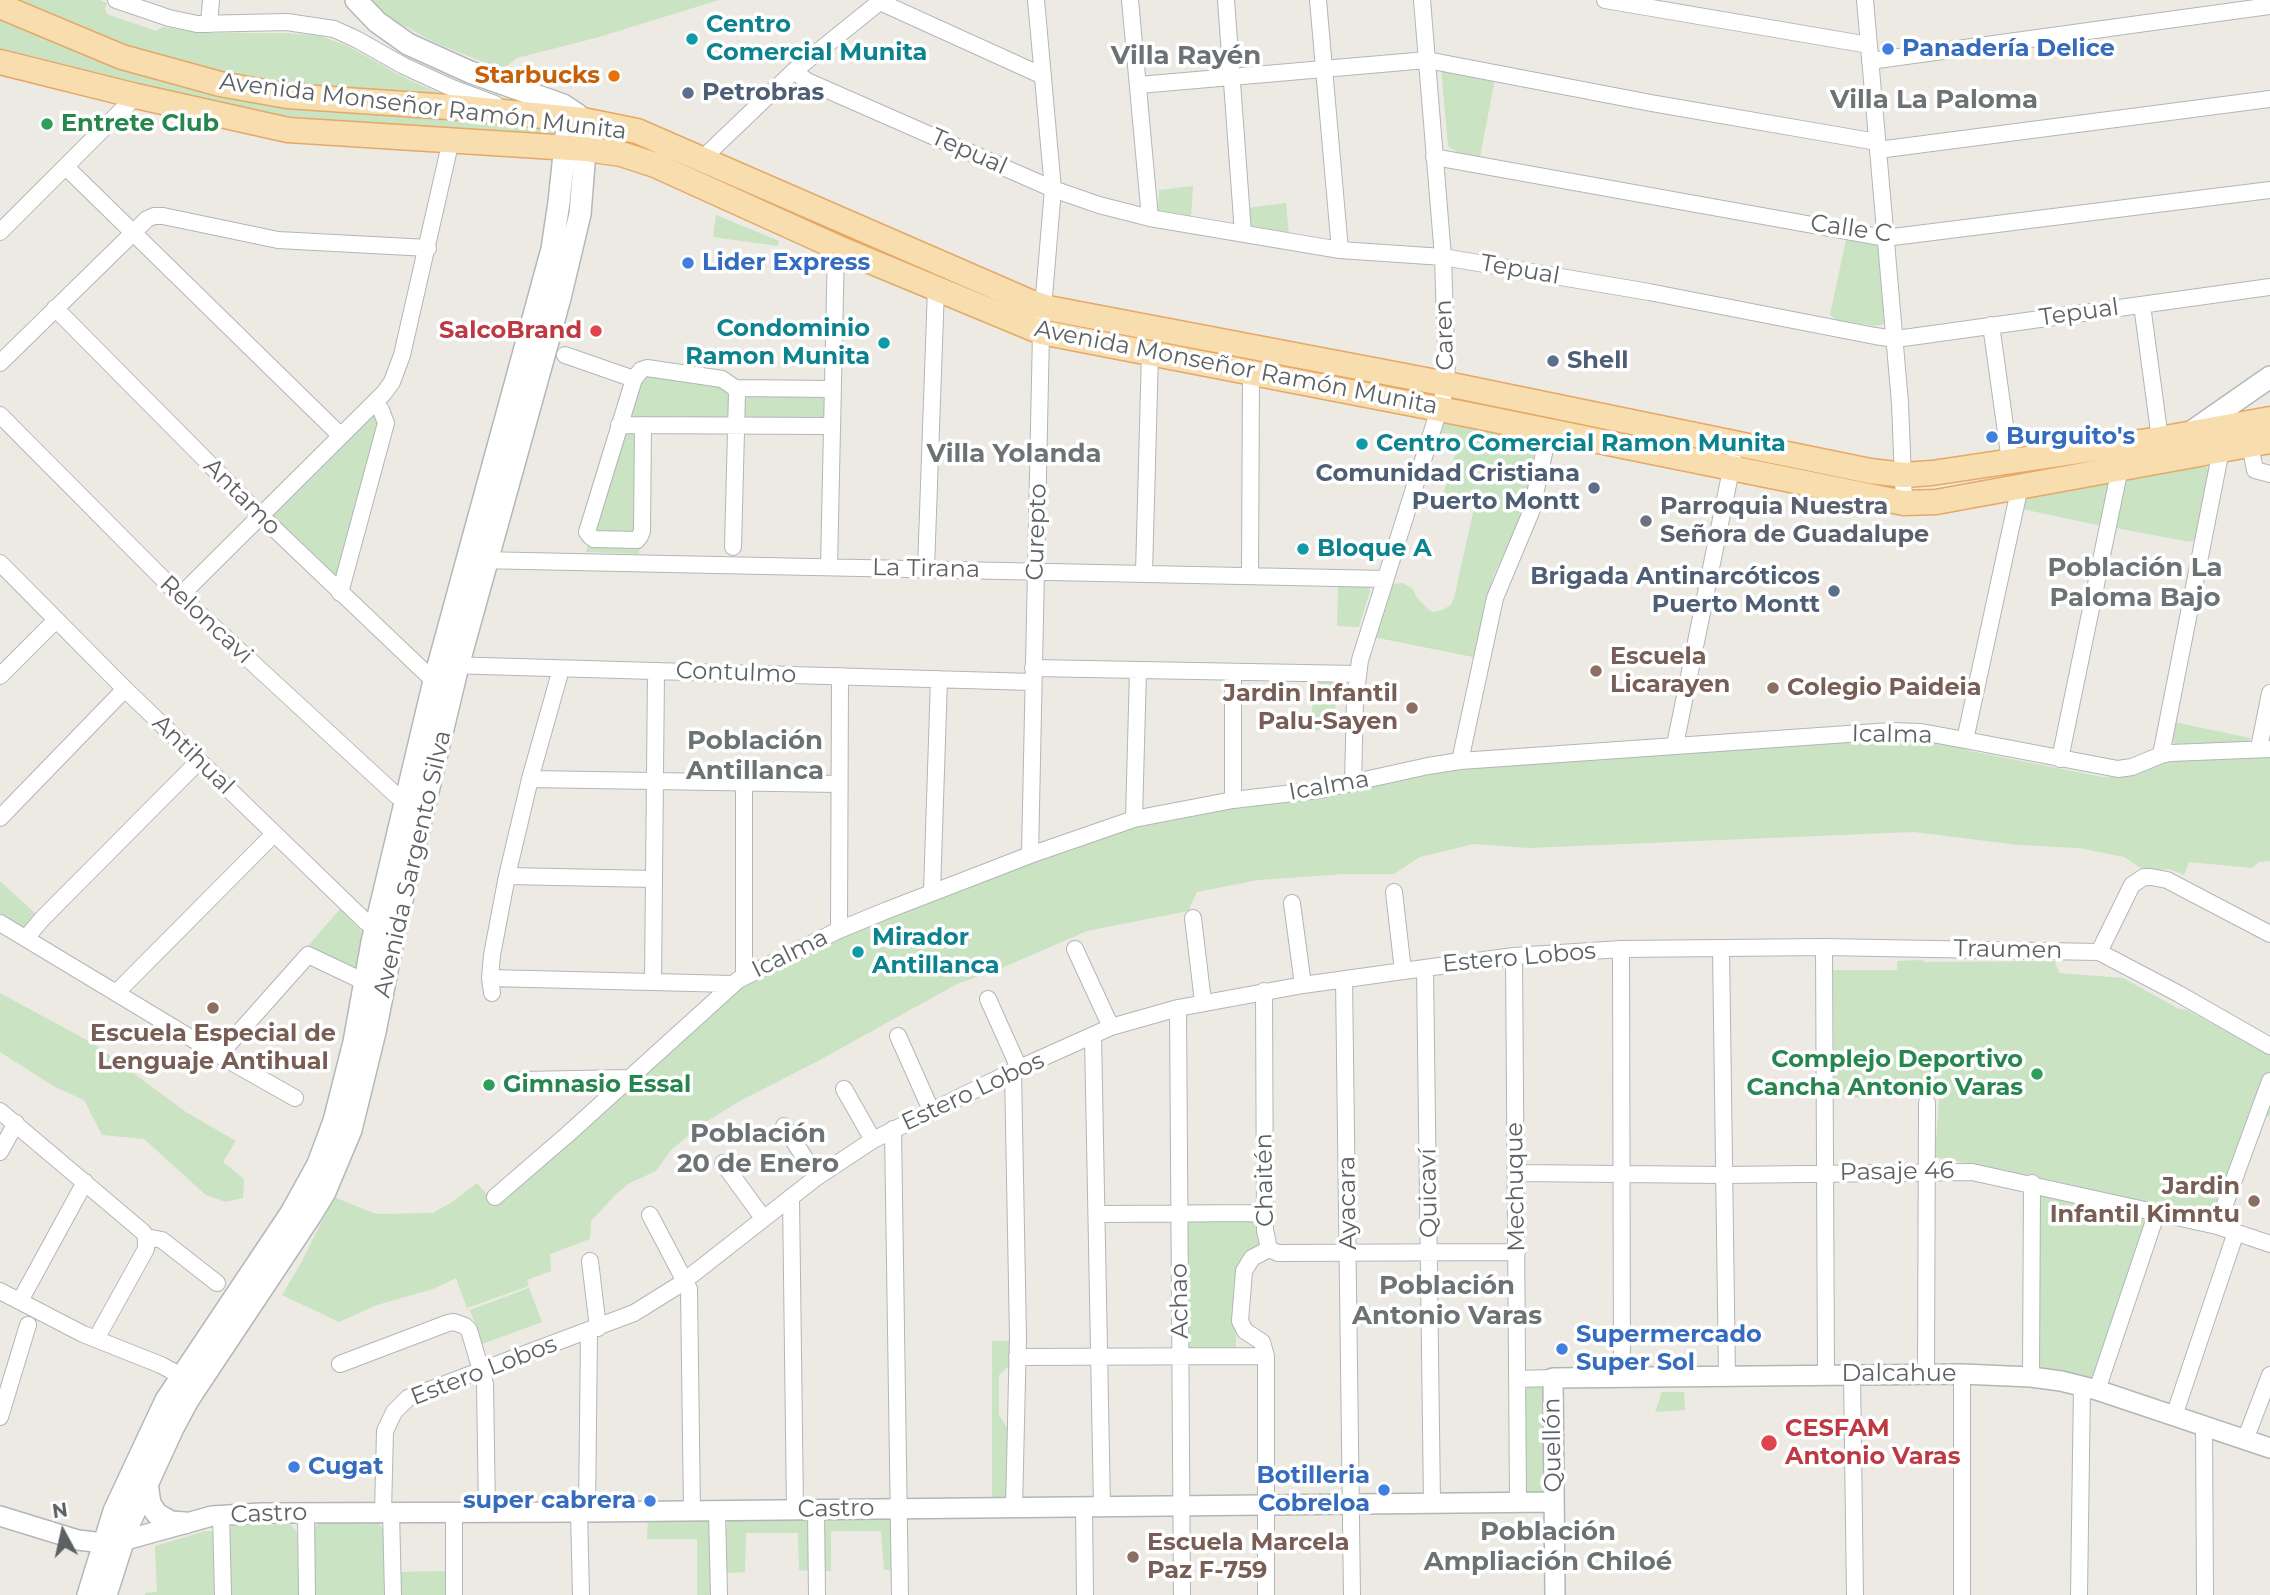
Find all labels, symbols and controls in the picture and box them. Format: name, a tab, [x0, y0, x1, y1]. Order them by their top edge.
place label: Centro Comercial Munita	[706, 11, 927, 67]
marker: Centro Comercial Munita	[684, 31, 700, 47]
place label: Panadería Delice	[1902, 35, 2115, 63]
district label: Villa Rayén	[1111, 40, 1261, 72]
marker: Panadería Delice	[1880, 41, 1896, 57]
place label: Starbucks	[474, 62, 600, 90]
street label: Avenida Monseñor Ramón Munita	[218, 68, 628, 146]
marker: Starbucks	[606, 68, 622, 84]
place label: Petrobras	[702, 79, 824, 107]
district label: Villa La Paloma	[1830, 84, 2038, 116]
marker: Petrobras	[680, 85, 696, 101]
place label: Entrete Club	[61, 110, 219, 138]
marker: Entrete Club	[39, 116, 55, 132]
street label: Tepual	[927, 123, 1011, 181]
street label: Calle C	[1809, 209, 1893, 249]
place label: Lider Express	[702, 249, 870, 277]
street label: Tepual	[1478, 249, 1562, 291]
marker: Lider Express	[680, 255, 696, 271]
street label: Tepual	[2037, 293, 2121, 333]
street label: Caren	[1429, 299, 1461, 371]
place label: Condominio Ramon Munita	[685, 315, 870, 371]
street label: Avenida Monseñor Ramón Munita	[1032, 315, 1440, 421]
place label: SalcoBrand	[439, 317, 582, 345]
marker: SalcoBrand	[588, 323, 604, 339]
marker: Condominio Ramon Munita	[876, 335, 892, 351]
place label: Shell	[1567, 347, 1629, 375]
marker: Shell	[1545, 353, 1561, 369]
place label: Burguito's	[2006, 423, 2135, 451]
marker: Burguito's	[1984, 429, 2000, 445]
place label: Centro Comercial Ramon Munita	[1376, 430, 1786, 458]
marker: Centro Comercial Ramon Munita	[1354, 436, 1370, 452]
district label: Villa Yolanda	[926, 438, 1102, 470]
street label: Antamo	[197, 452, 287, 542]
place label: Comunidad Cristiana Puerto Montt	[1316, 460, 1580, 516]
marker: Comunidad Cristiana Puerto Montt	[1586, 480, 1602, 496]
street label: Curepto	[1021, 483, 1053, 581]
place label: Parroquia Nuestra Señora de Guadalupe	[1660, 493, 1929, 549]
marker: Parroquia Nuestra Señora de Guadalupe	[1638, 513, 1654, 529]
place label: Bloque A	[1317, 535, 1432, 563]
marker: Bloque A	[1295, 541, 1311, 557]
district label: Población La Paloma Bajo	[2048, 552, 2222, 614]
street label: La Tirana	[872, 554, 980, 584]
place label: Brigada Antinarcóticos Puerto Montt	[1530, 563, 1820, 619]
street label: Reloncavi	[154, 570, 258, 670]
marker: Brigada Antinarcóticos Puerto Montt	[1826, 583, 1842, 599]
place label: Escuela Licarayen	[1610, 643, 1730, 699]
street label: Contulmo	[675, 657, 797, 689]
marker: Escuela Licarayen	[1588, 663, 1604, 679]
place label: Colegio Paideia	[1787, 674, 1982, 702]
place label: Jardin Infantil Palu-Sayen	[1223, 680, 1398, 736]
marker: Colegio Paideia	[1765, 680, 1781, 696]
marker: Jardin Infantil Palu-Sayen	[1404, 700, 1420, 716]
street label: Antihual	[146, 709, 240, 801]
street label: Icalma	[1851, 720, 1933, 750]
district label: Población Antillanca	[686, 725, 824, 786]
street label: Avenida Sargento Silva	[368, 728, 458, 1000]
street label: Icalma	[1287, 765, 1371, 807]
street label: Icalma	[747, 923, 833, 985]
place label: Mirador Antillanca	[872, 924, 1000, 980]
street label: Traumen	[1953, 935, 2063, 965]
street label: Estero Lobos	[1441, 937, 1597, 979]
marker: Mirador Antillanca	[850, 944, 866, 960]
marker: Escuela Especial de Lenguaje Antihual	[205, 1000, 221, 1016]
place label: Escuela Especial de Lenguaje Antihual	[90, 1020, 336, 1076]
street label: Estero Lobos	[897, 1046, 1049, 1138]
place label: Complejo Deportivo Cancha Antonio Varas	[1747, 1046, 2023, 1102]
marker: Complejo Deportivo Cancha Antonio Varas	[2029, 1066, 2045, 1082]
place label: Gimnasio Essal	[503, 1071, 691, 1099]
marker: Gimnasio Essal	[481, 1077, 497, 1093]
district label: Población 20 de Enero	[677, 1118, 839, 1180]
street label: Mechuque	[1500, 1122, 1532, 1252]
street label: Chaitén	[1250, 1133, 1280, 1227]
street label: Quicaví	[1414, 1148, 1444, 1238]
street label: Ayacara	[1333, 1156, 1363, 1250]
street label: Pasaje 46	[1839, 1157, 1955, 1187]
place label: Jardin Infantil Kimntu	[2050, 1173, 2240, 1229]
marker: Jardin Infantil Kimntu	[2246, 1193, 2262, 1209]
street label: Achao	[1165, 1263, 1195, 1339]
district label: Población Antonio Varas	[1352, 1270, 1542, 1332]
place label: Supermercado Super Sol	[1576, 1321, 1762, 1377]
street label: Estero Lobos	[407, 1330, 561, 1412]
marker: Supermercado Super Sol	[1554, 1341, 1570, 1357]
street label: Dalcahue	[1842, 1360, 1956, 1388]
street label: Quellón	[1538, 1397, 1568, 1493]
place label: CESFAM Antonio Varas	[1785, 1415, 1960, 1471]
marker: CESFAM Antonio Varas	[1759, 1433, 1779, 1453]
place label: Cugat	[308, 1453, 384, 1481]
marker: Cugat	[286, 1459, 302, 1475]
place label: Botilleria Cobreloa	[1256, 1462, 1370, 1518]
marker: Botilleria Cobreloa	[1376, 1482, 1392, 1498]
place label: super cabrera	[463, 1487, 636, 1515]
marker: super cabrera	[642, 1493, 658, 1509]
street label: Castro	[797, 1494, 875, 1524]
north arrow	[28, 1497, 98, 1567]
text: N	[51, 1498, 69, 1523]
street label: Castro	[230, 1498, 308, 1530]
district label: Población Ampliación Chiloé	[1424, 1516, 1672, 1578]
place label: Escuela Marcela Paz F-759	[1147, 1529, 1349, 1585]
marker: Escuela Marcela Paz F-759	[1125, 1549, 1141, 1565]

